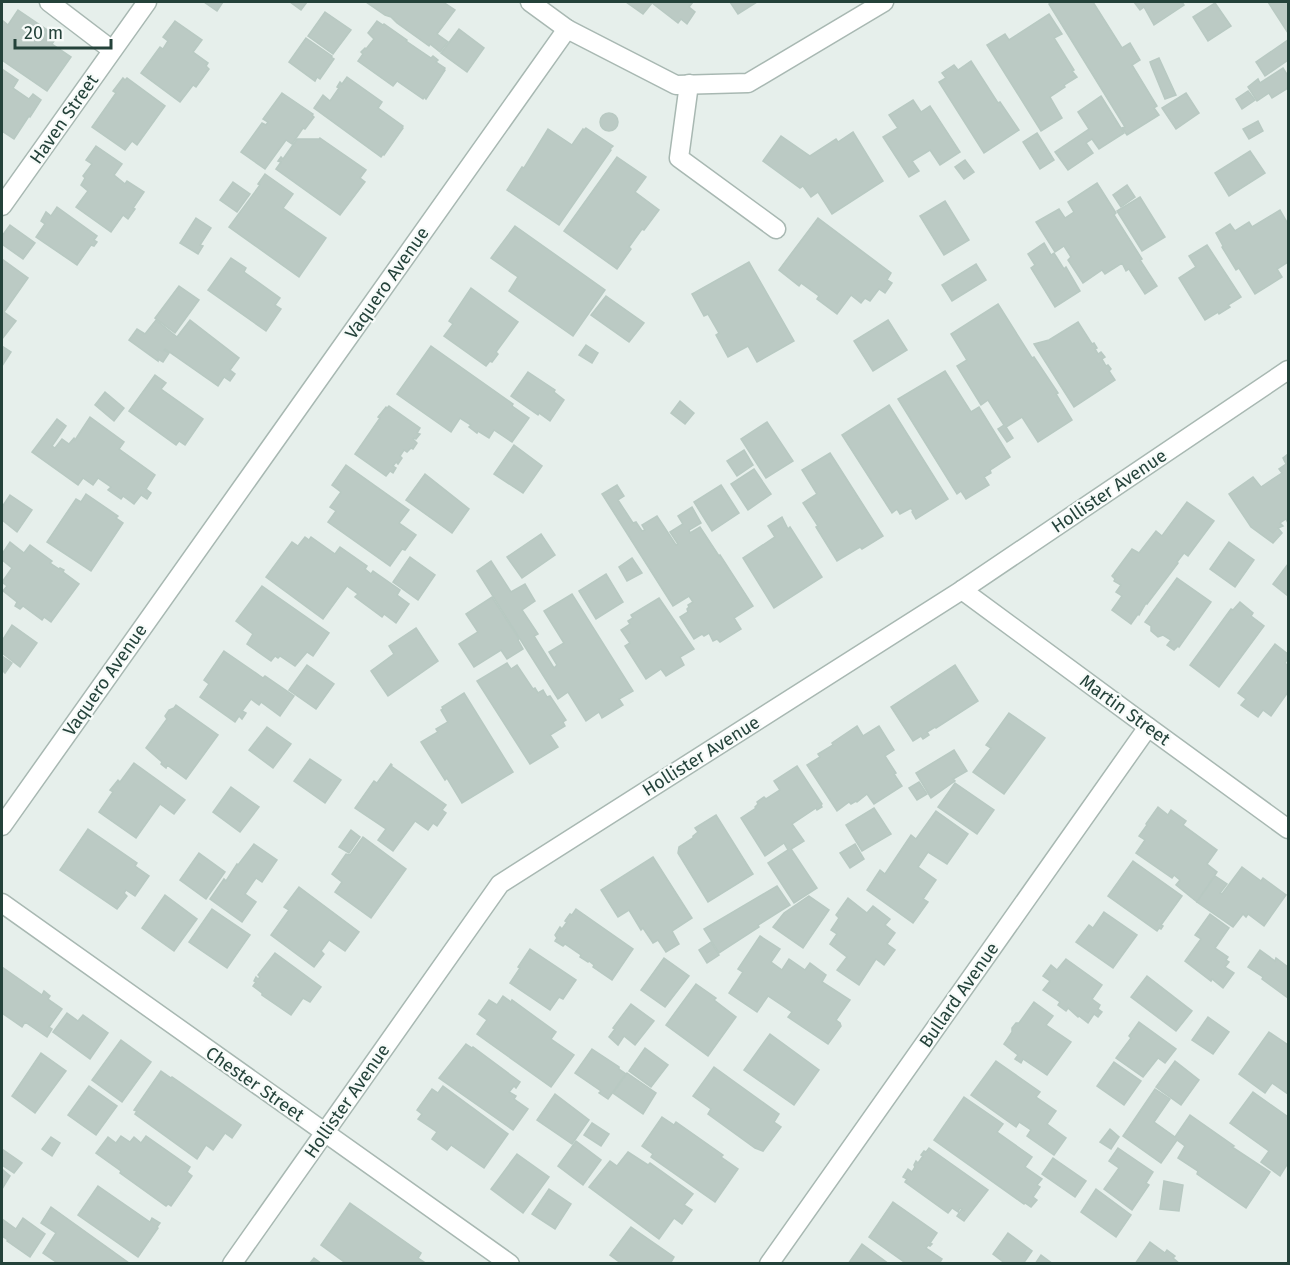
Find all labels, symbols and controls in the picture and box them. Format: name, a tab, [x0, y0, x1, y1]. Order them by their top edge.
scale bar	[15, 12, 111, 50]
text: 20 m	[24, 22, 63, 44]
street label: Haven Street	[25, 69, 103, 168]
street label: Vaquero Avenue	[340, 223, 434, 343]
street label: Hollister Avenue	[1047, 444, 1171, 538]
street label: Vaquero Avenue	[58, 620, 152, 740]
street label: Martin Street	[1075, 670, 1175, 750]
street label: Hollister Avenue	[638, 711, 764, 801]
street label: Bullard Avenue	[915, 938, 1003, 1052]
street label: Hollister Avenue	[299, 1040, 395, 1162]
street label: Chester Street	[201, 1042, 309, 1126]

